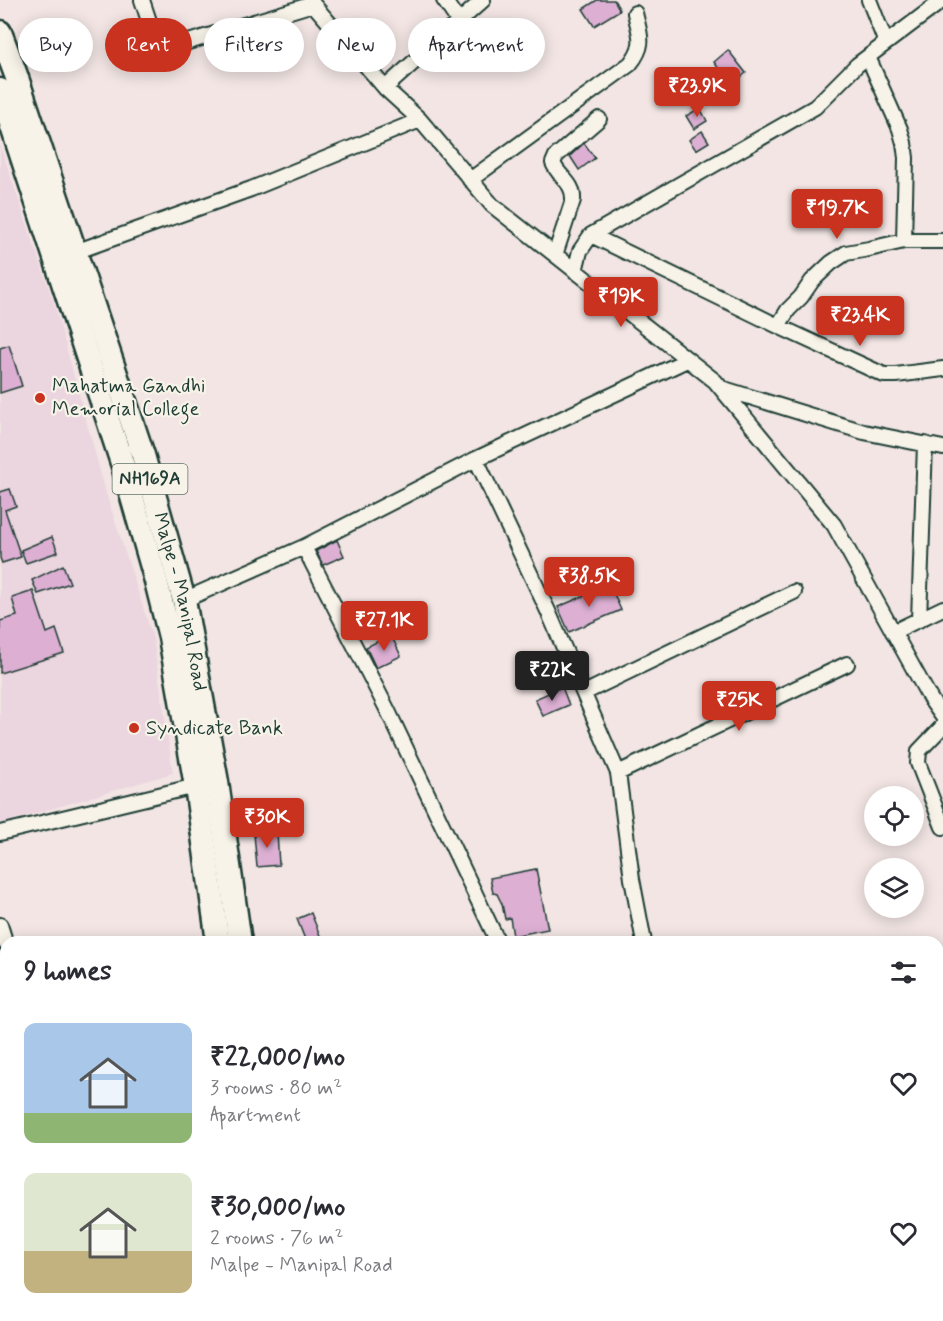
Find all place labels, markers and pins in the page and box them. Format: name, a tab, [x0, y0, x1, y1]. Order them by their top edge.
pin: ₹23.9K	[648, 67, 746, 118]
pin: ₹19.7K	[788, 189, 886, 240]
pin: ₹19K	[585, 277, 657, 328]
pin: ₹23.4K	[811, 296, 909, 347]
place label: Mahatma Gandhi Memorial College	[52, 373, 206, 425]
marker: Mahatma Gandhi Memorial College	[33, 391, 47, 405]
pin: ₹38.5K	[540, 557, 638, 608]
pin: ₹27.1K	[335, 601, 433, 652]
pin: ₹22K	[516, 651, 588, 702]
pin: ₹25K	[703, 681, 775, 732]
place label: Syndicate Bank	[146, 715, 283, 742]
marker: Syndicate Bank	[127, 721, 141, 735]
pin: ₹30K	[231, 798, 303, 849]

